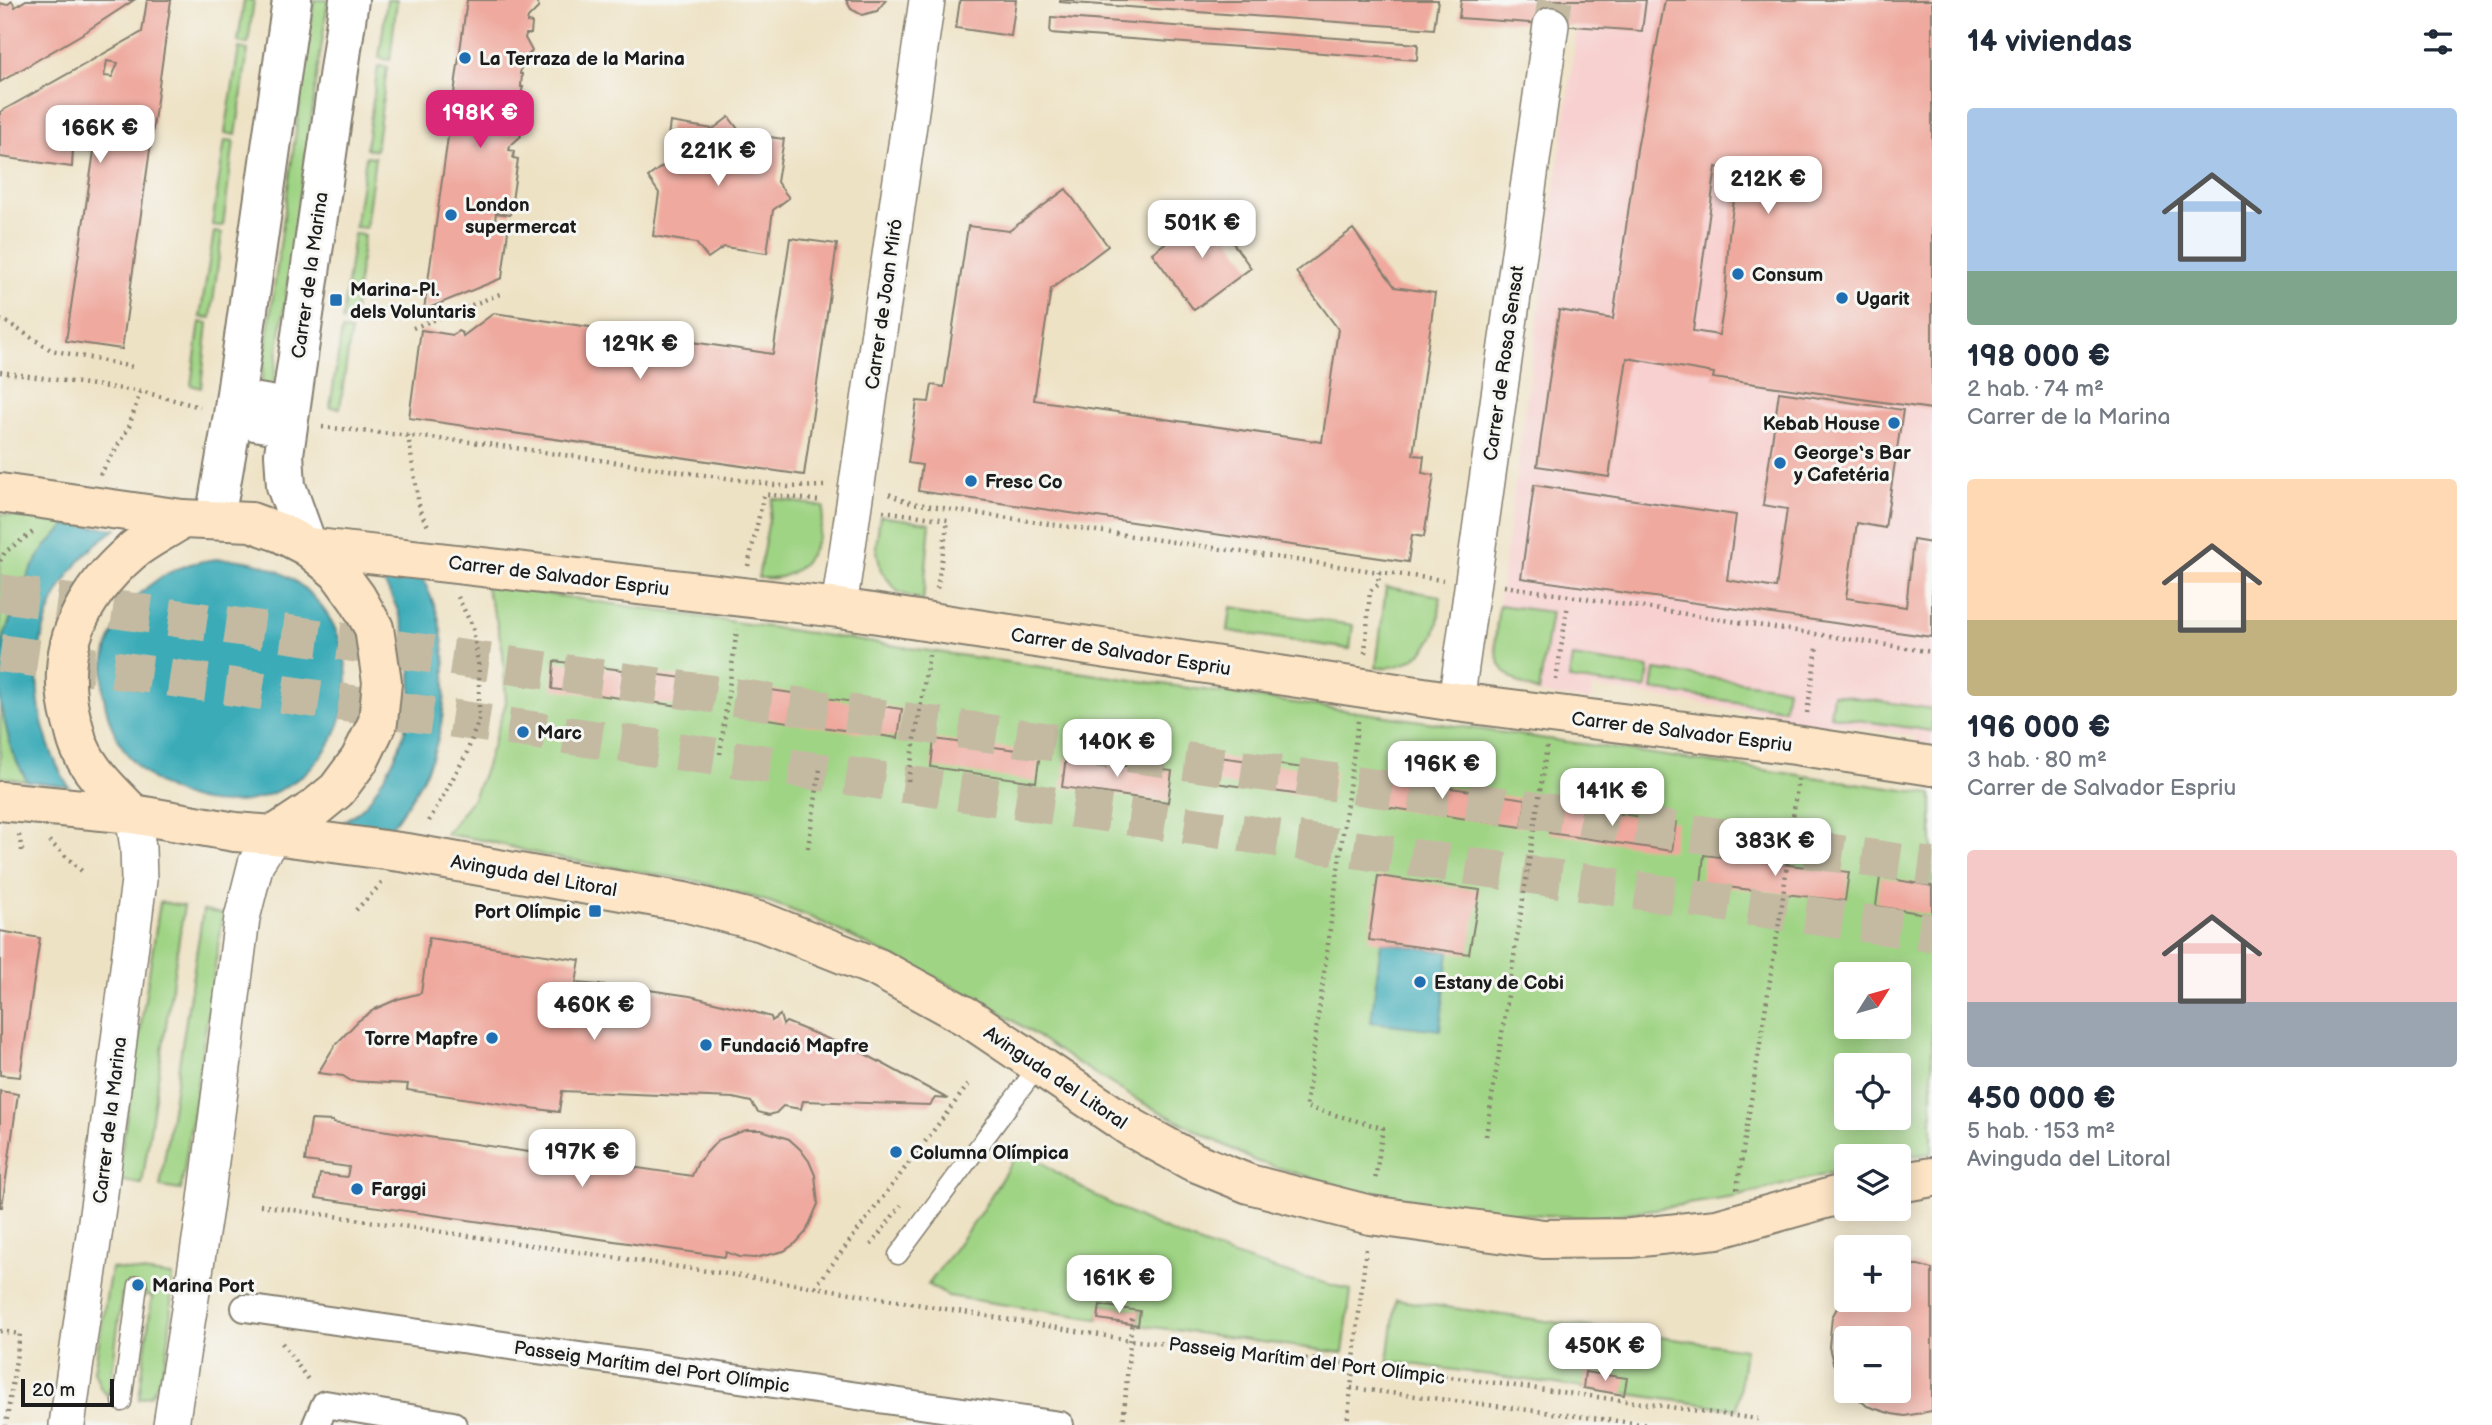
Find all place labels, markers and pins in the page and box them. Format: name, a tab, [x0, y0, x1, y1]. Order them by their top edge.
place label: La Terraza de la Marina	[479, 48, 685, 71]
marker: La Terraza de la Marina	[457, 50, 473, 66]
pin: 198K €	[423, 90, 537, 150]
pin: 166K €	[43, 106, 157, 165]
pin: 221K €	[661, 128, 775, 188]
pin: 212K €	[1711, 156, 1825, 216]
place label: London supermercat	[465, 194, 577, 239]
pin: 501K €	[1145, 201, 1259, 260]
marker: London supermercat	[443, 207, 459, 223]
place label: Consum	[1752, 264, 1823, 287]
marker: Consum	[1730, 266, 1746, 282]
place label: Marina-Pl. dels Voluntaris	[350, 279, 476, 324]
place label: Ugarit	[1856, 288, 1910, 311]
marker: Ugarit	[1834, 290, 1850, 306]
marker: Marina-Pl. dels Voluntaris	[328, 292, 344, 308]
pin: 129K €	[583, 322, 697, 381]
place label: Kebab House	[1763, 413, 1880, 436]
marker: Kebab House	[1886, 415, 1902, 431]
place label: George‘s Bar y Cafetéria	[1794, 442, 1911, 487]
marker: George‘s Bar y Cafetéria	[1772, 455, 1788, 471]
place label: Fresc Co	[985, 471, 1063, 494]
marker: Fresc Co	[963, 473, 979, 489]
pin: 140K €	[1060, 720, 1174, 779]
place label: Marc	[537, 722, 582, 745]
marker: Marc	[515, 724, 531, 740]
pin: 196K €	[1385, 742, 1499, 801]
pin: 141K €	[1555, 768, 1669, 828]
pin: 383K €	[1718, 818, 1832, 878]
place label: Port Olímpic	[474, 901, 581, 924]
marker: Port Olímpic	[587, 903, 603, 919]
place label: Estany de Cobi	[1434, 972, 1564, 995]
marker: Estany de Cobi	[1412, 974, 1428, 990]
pin: 460K €	[537, 982, 651, 1042]
place label: Torre Mapfre	[365, 1028, 478, 1051]
marker: Torre Mapfre	[484, 1030, 500, 1046]
place label: Fundació Mapfre	[720, 1035, 869, 1058]
marker: Fundació Mapfre	[698, 1037, 714, 1053]
pin: 197K €	[525, 1130, 639, 1189]
place label: Columna Olímpica	[910, 1142, 1069, 1165]
marker: Columna Olímpica	[888, 1144, 904, 1160]
place label: Farggi	[371, 1179, 426, 1202]
marker: Farggi	[349, 1181, 365, 1197]
pin: 161K €	[1062, 1256, 1176, 1315]
place label: Marina Port	[152, 1275, 255, 1298]
marker: Marina Port	[130, 1277, 146, 1293]
pin: 450K €	[1548, 1324, 1662, 1383]

